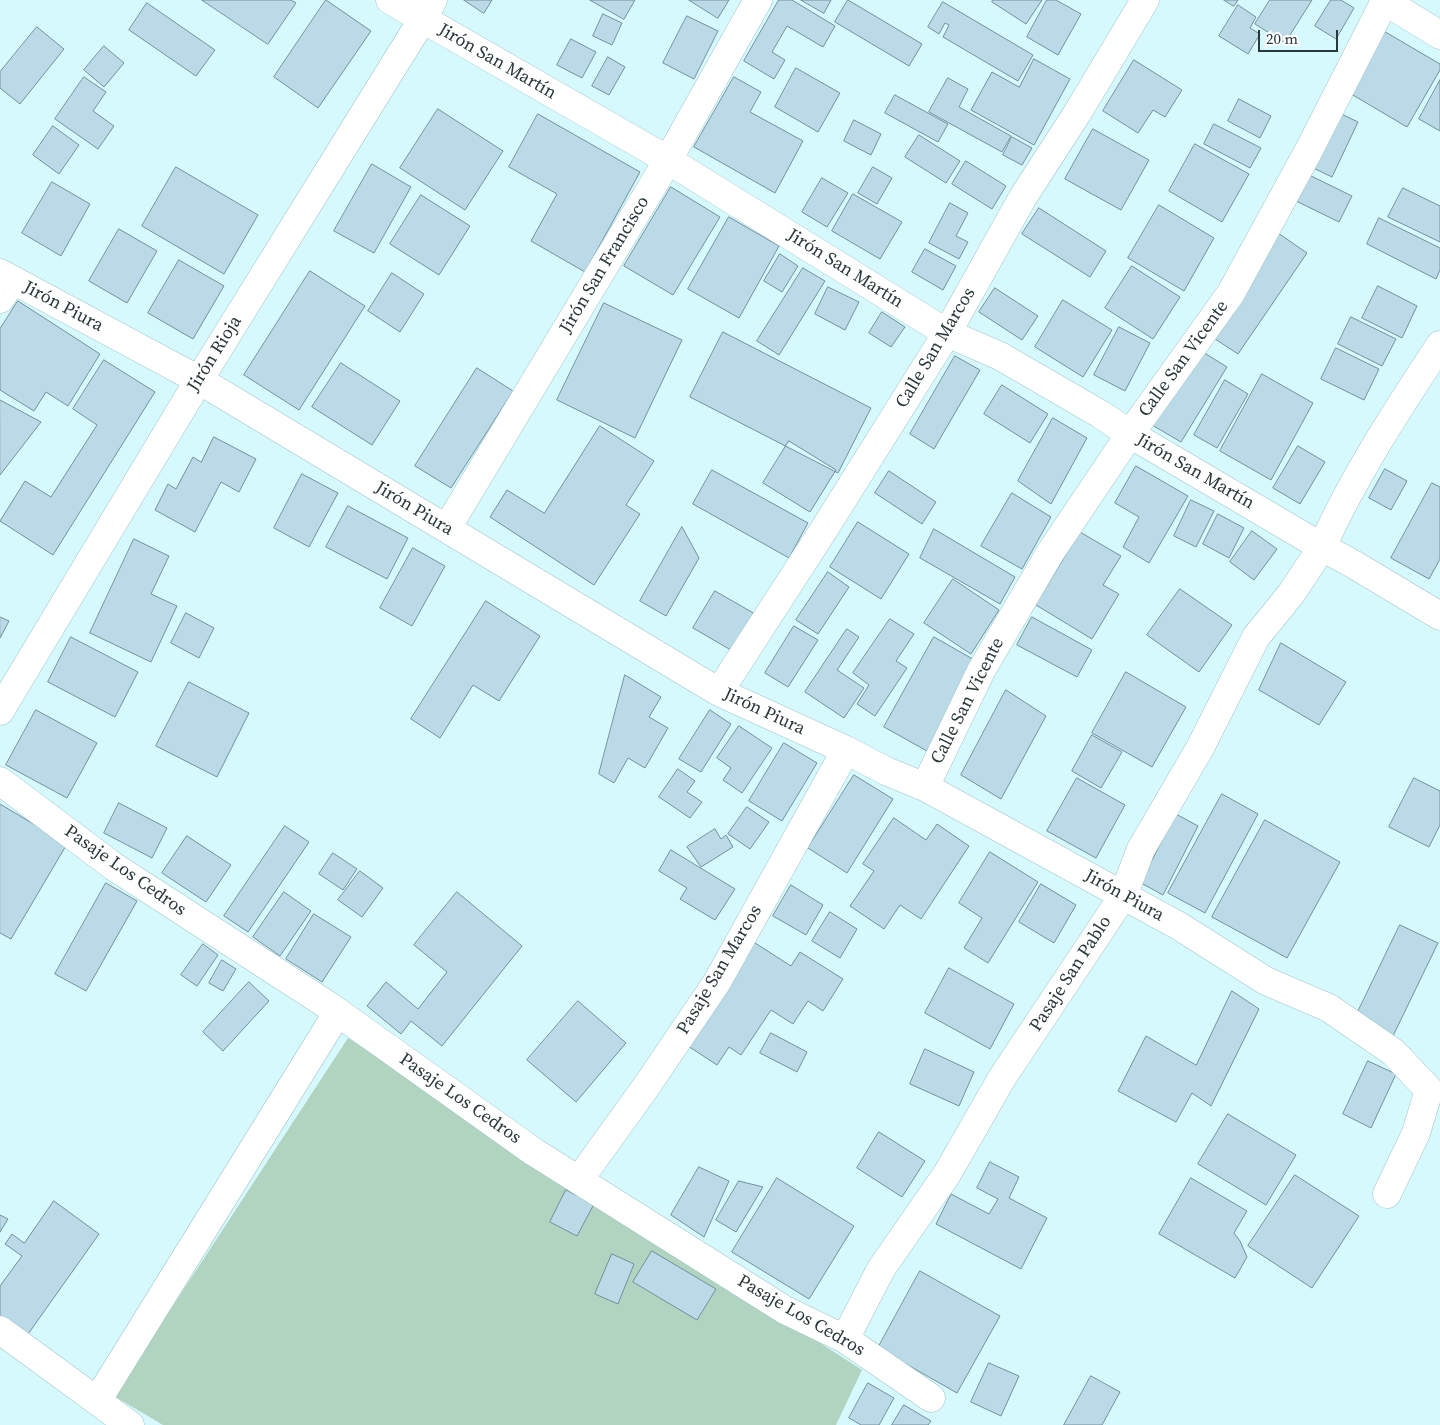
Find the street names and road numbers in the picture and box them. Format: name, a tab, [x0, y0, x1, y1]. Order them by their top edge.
street label: Jirón San Martín	[434, 19, 560, 105]
street label: Jirón San Francisco	[556, 193, 654, 337]
street label: Jirón San Martín	[783, 225, 907, 313]
street label: Jirón Piura	[19, 277, 107, 337]
street label: Calle San Marcos	[891, 284, 981, 412]
street label: Calle San Vicente	[1134, 297, 1234, 421]
street label: Jirón Rioja	[183, 312, 247, 396]
street label: Jirón San Martín	[1132, 429, 1258, 515]
street label: Jirón Piura	[371, 477, 457, 541]
street label: Calle San Vicente	[927, 634, 1009, 768]
street label: Jirón Piura	[720, 684, 808, 740]
street label: Pasaje Los Cedros	[60, 821, 190, 921]
street label: Jirón Piura	[1080, 865, 1168, 927]
street label: Pasaje San Marcos	[673, 901, 767, 1039]
street label: Pasaje San Pablo	[1026, 912, 1116, 1036]
street label: Pasaje Los Cedros	[395, 1049, 525, 1149]
street label: Pasaje Los Cedros	[733, 1271, 869, 1361]

